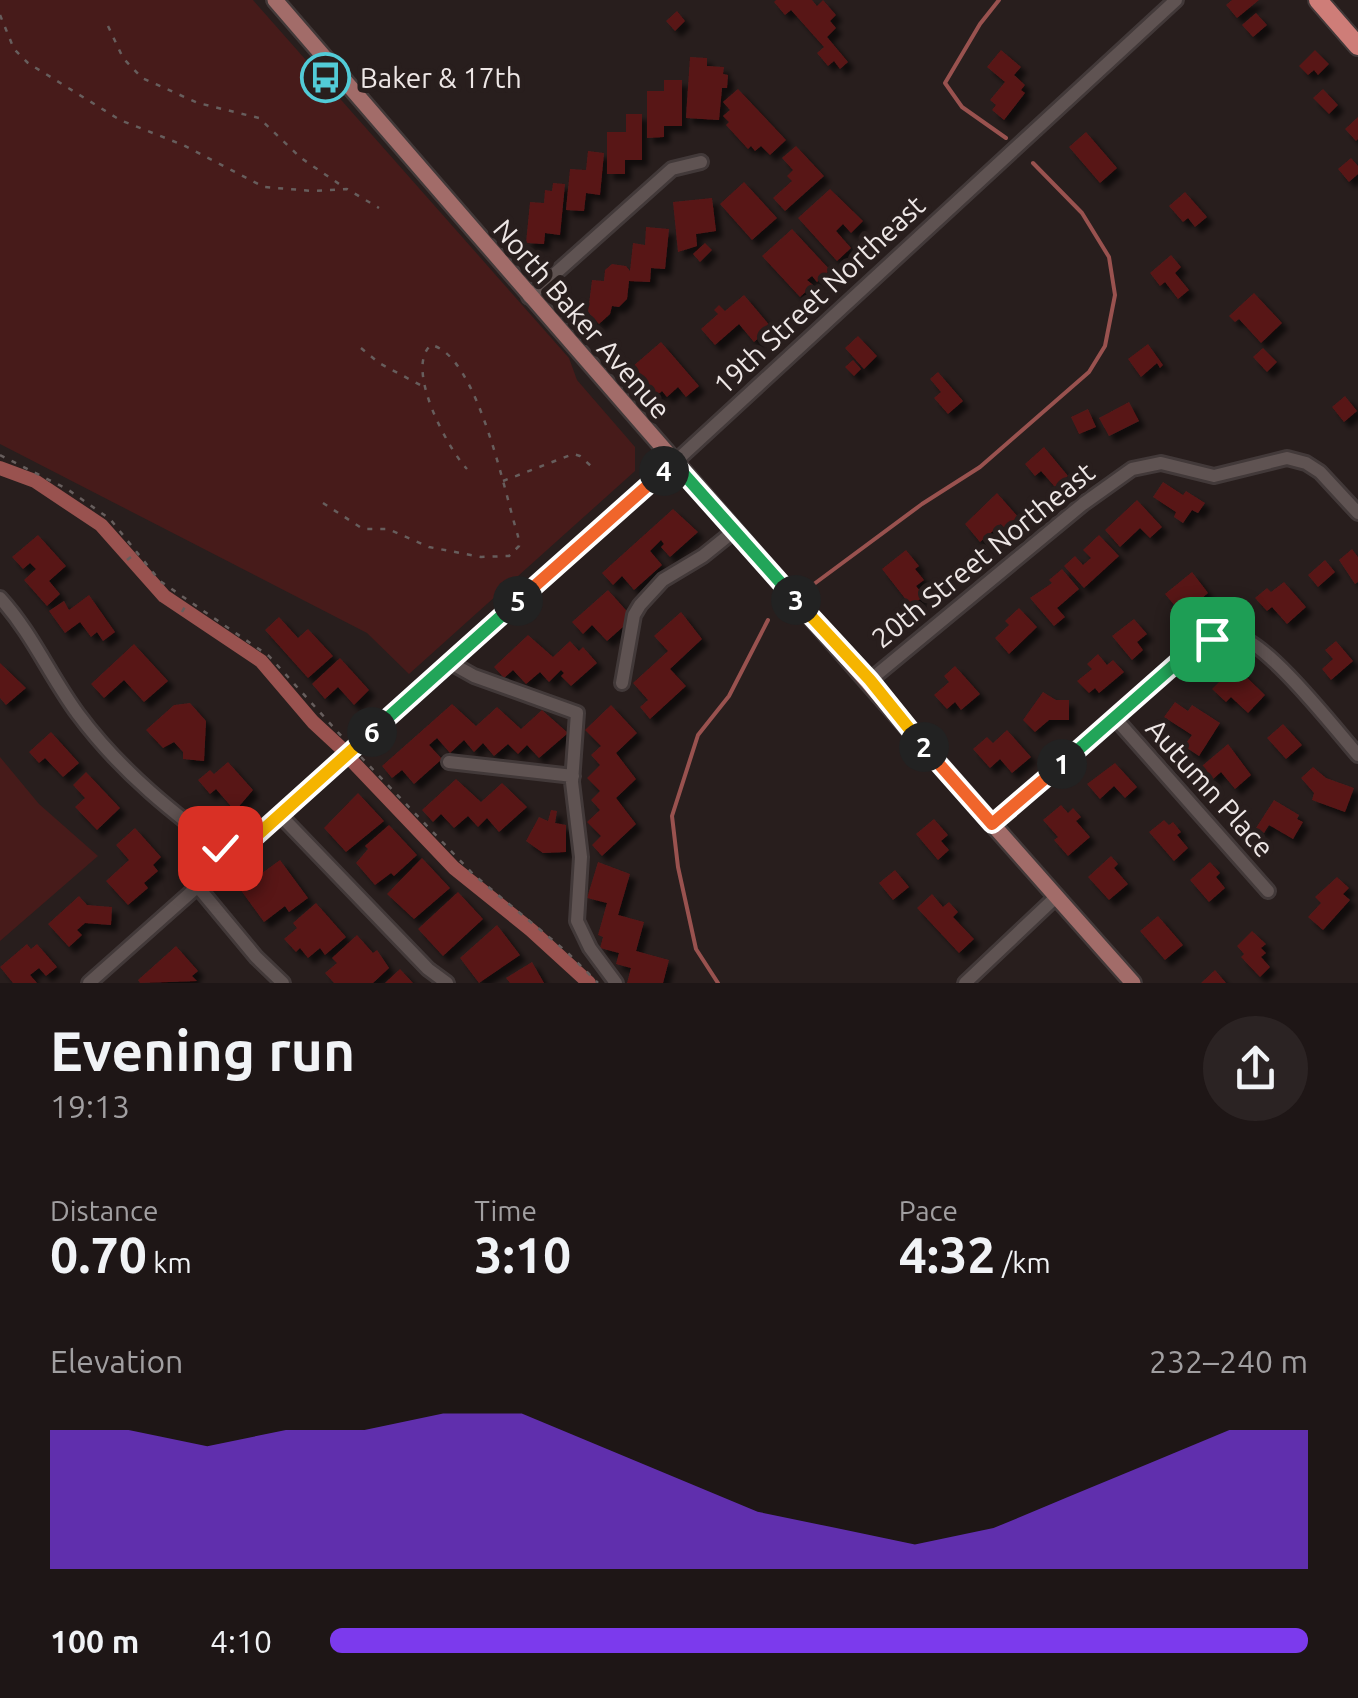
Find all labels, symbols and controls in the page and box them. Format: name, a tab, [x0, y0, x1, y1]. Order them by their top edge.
bus stop icon: Baker & 17th	[299, 52, 351, 104]
place label: Baker & 17th	[360, 62, 522, 93]
street label: 19th Street Northeast	[707, 189, 930, 400]
street label: North Baker Avenue	[488, 213, 677, 424]
pin: 4	[639, 446, 689, 496]
text: 4	[656, 455, 672, 486]
street label: 20th Street Northeast	[865, 456, 1100, 654]
pin: 3	[771, 575, 821, 625]
pin: 5	[493, 576, 543, 626]
text: 3	[788, 584, 804, 615]
text: 5	[510, 585, 526, 616]
pin	[1170, 597, 1255, 682]
icon: arrive	[1185, 612, 1240, 667]
pin: 6	[347, 707, 397, 757]
street label: Autumn Place	[1140, 712, 1280, 863]
text: 6	[364, 716, 380, 747]
pin: 2	[899, 722, 949, 772]
text: 2	[916, 731, 932, 762]
pin: 1	[1037, 739, 1087, 789]
text: 1	[1054, 748, 1070, 779]
pin	[178, 806, 263, 891]
icon: check	[193, 821, 248, 876]
button: share	[1203, 1016, 1308, 1121]
text: Evening run	[50, 1020, 355, 1081]
text: 19:13	[50, 1088, 130, 1124]
text: Distance	[50, 1195, 158, 1226]
text: Time	[474, 1195, 537, 1226]
text: Pace	[899, 1195, 958, 1226]
text: 0.70	[50, 1226, 147, 1282]
text: 3:10	[474, 1226, 571, 1282]
text: 4:32	[899, 1226, 996, 1282]
text: km	[147, 1247, 192, 1278]
text: /km	[996, 1247, 1051, 1278]
text: Elevation	[50, 1343, 183, 1379]
text: 232–240 m	[1149, 1343, 1308, 1379]
text: 100 m	[50, 1623, 139, 1659]
text: 4:10	[210, 1623, 272, 1659]

